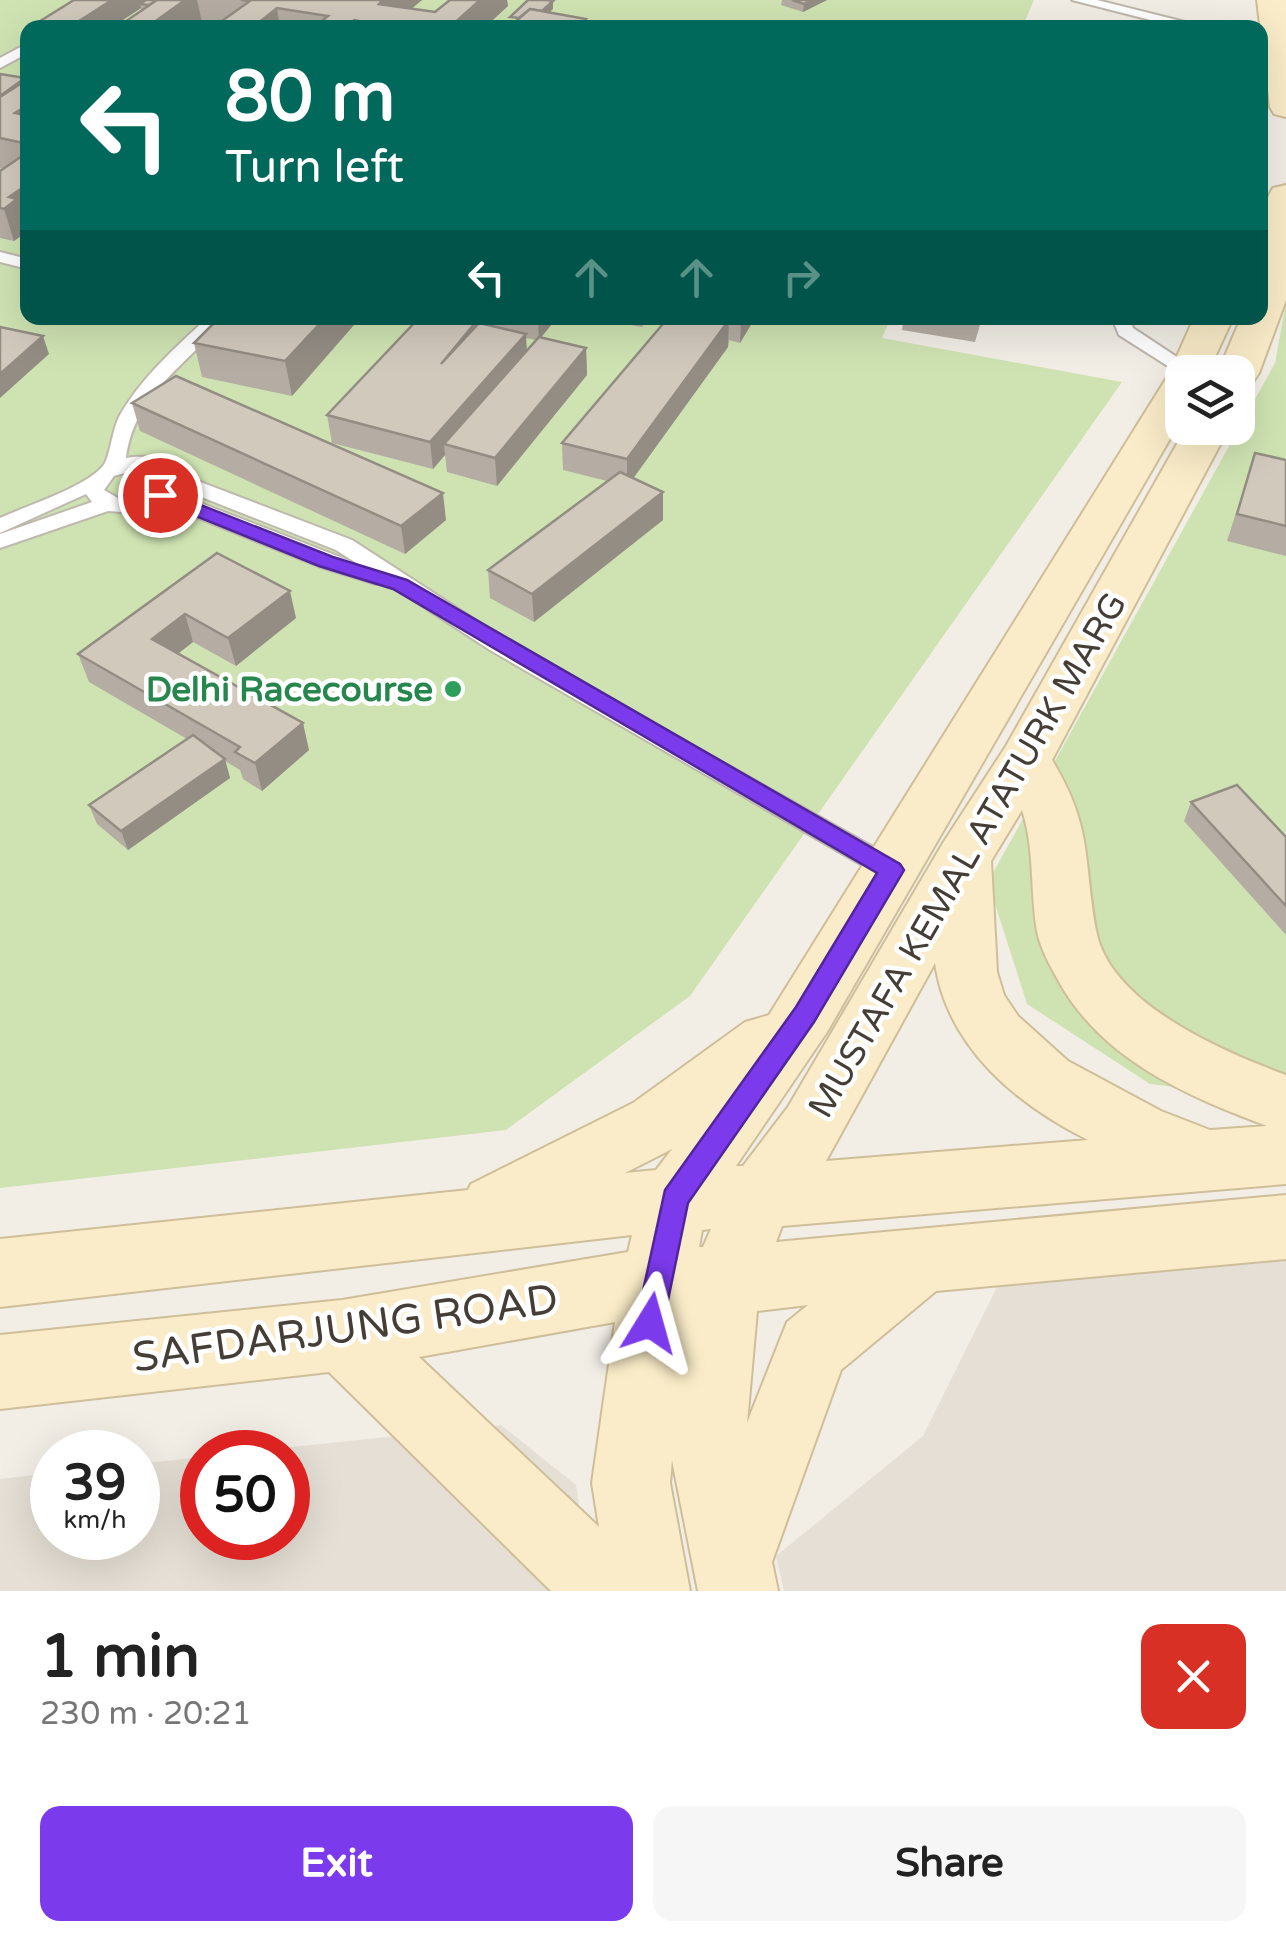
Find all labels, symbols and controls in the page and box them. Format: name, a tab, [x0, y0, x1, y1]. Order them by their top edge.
text: 80 m	[225, 56, 395, 140]
icon: left	[60, 60, 190, 190]
text: Turn left	[225, 141, 404, 195]
icon: left	[459, 250, 514, 305]
icon: ahead	[564, 250, 619, 305]
icon: ahead	[669, 250, 724, 305]
icon: right	[774, 250, 829, 305]
map controls	[1165, 355, 1255, 445]
button: layers	[1165, 355, 1255, 445]
pin	[118, 453, 203, 538]
icon: arrive	[133, 468, 188, 523]
street label: MUSTAFA KEMAL ATATURK MARG	[800, 586, 1136, 1125]
place label: Delhi Racecourse	[146, 669, 433, 711]
marker: Delhi Racecourse	[442, 678, 464, 700]
position arrow	[598, 1271, 702, 1375]
street label: SAFDARJUNG ROAD	[129, 1273, 561, 1384]
speed limit sign: 50	[180, 1430, 310, 1560]
text: 39	[64, 1453, 126, 1513]
text: km/h	[64, 1505, 126, 1535]
text: 1 min	[40, 1621, 200, 1693]
button: close	[1141, 1624, 1246, 1729]
text: 230 m · 20:21	[40, 1695, 252, 1733]
button: Exit	[40, 1806, 633, 1921]
button: Share	[653, 1806, 1246, 1921]

